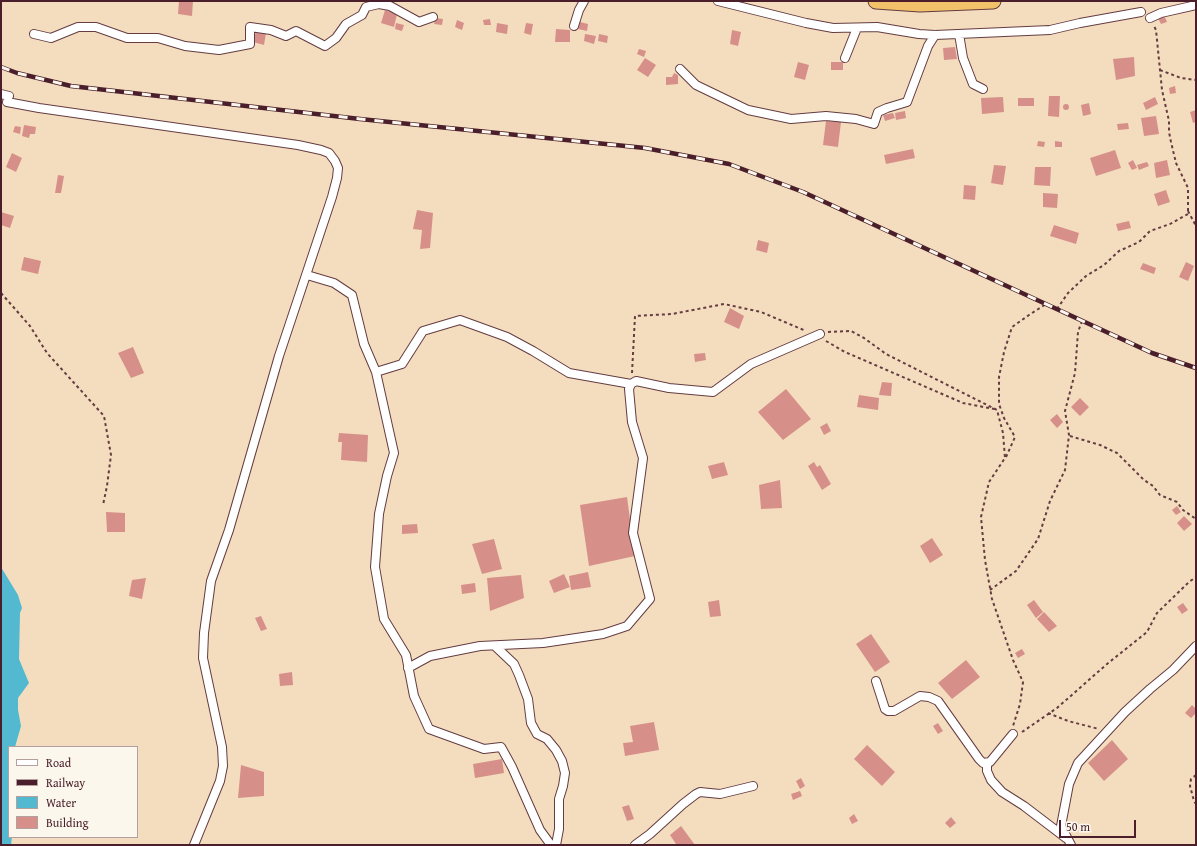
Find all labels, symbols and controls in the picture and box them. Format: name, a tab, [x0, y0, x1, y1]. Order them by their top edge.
legend	[8, 746, 138, 838]
text: Road	[46, 754, 71, 771]
text: Railway	[46, 774, 85, 791]
text: Water	[46, 794, 76, 811]
scale bar	[1061, 812, 1138, 838]
text: Building	[46, 814, 89, 831]
text: 50 m	[1066, 818, 1090, 835]

